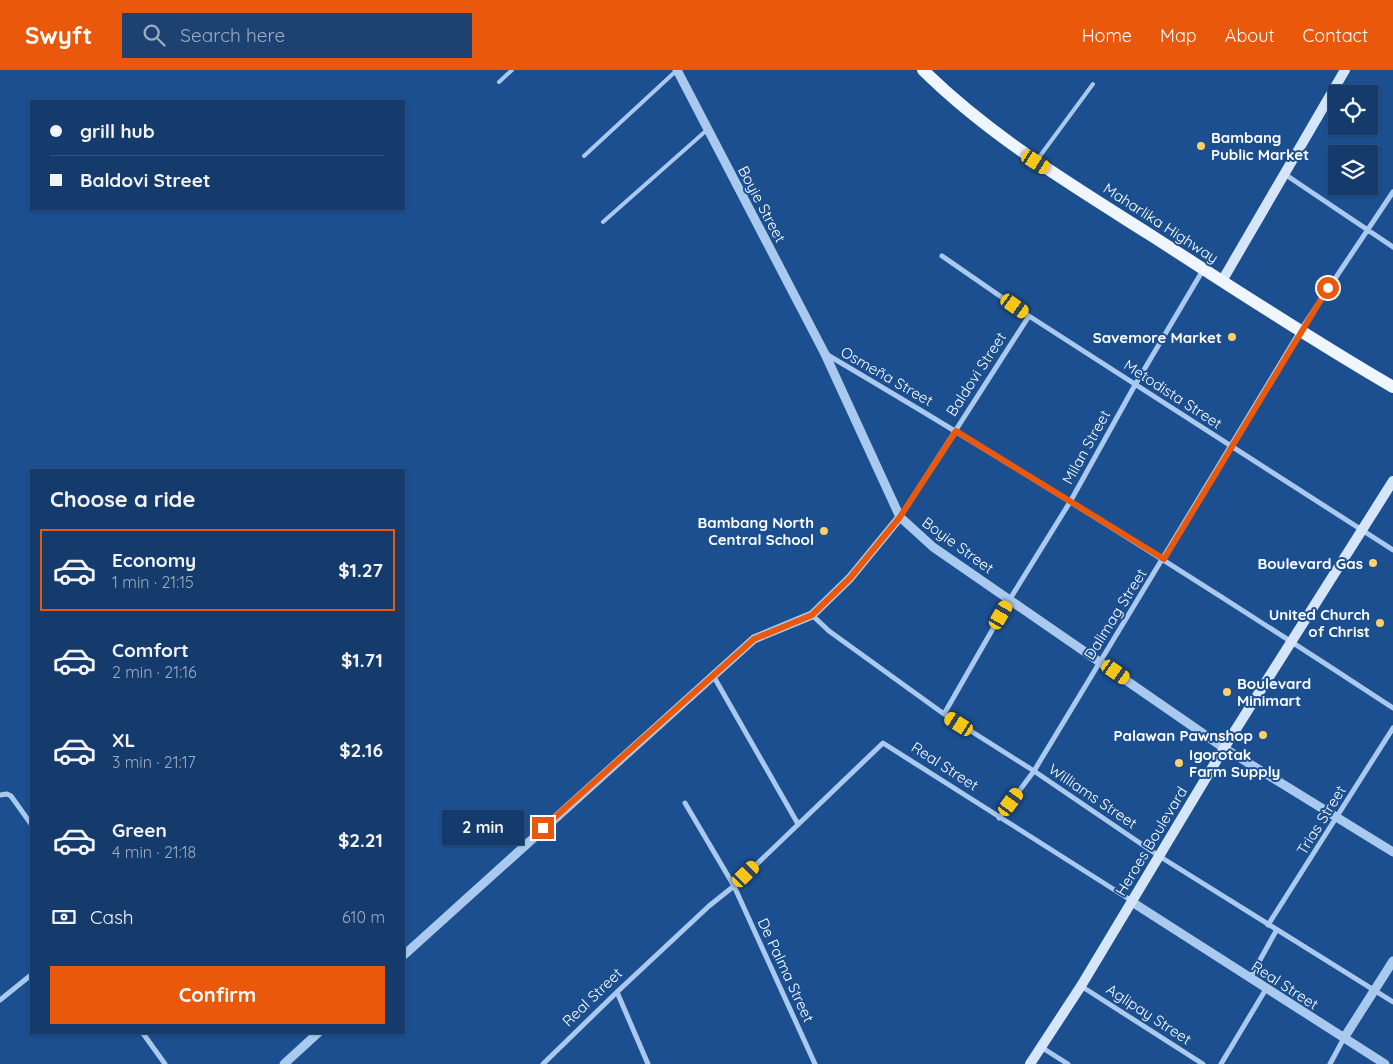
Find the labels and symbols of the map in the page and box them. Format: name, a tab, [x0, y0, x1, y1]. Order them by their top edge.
place label: Bambang Public Market	[1211, 128, 1309, 164]
marker: Bambang Public Market	[1195, 140, 1207, 152]
car	[1019, 148, 1052, 176]
street label: Boyie Street	[734, 162, 790, 246]
street label: Maharlika Highway	[1100, 179, 1222, 267]
route start	[1317, 277, 1339, 299]
car	[998, 291, 1031, 321]
street label: Baldovi Street	[942, 328, 1010, 420]
place label: Savemore Market	[1093, 328, 1222, 347]
marker: Savemore Market	[1226, 331, 1238, 343]
street label: Osmeña Street	[837, 342, 937, 410]
street label: Metodista Street	[1120, 355, 1226, 433]
street label: Milan Street	[1058, 407, 1114, 487]
place label: Bambang North Central School	[698, 513, 814, 549]
street label: Boyie Street	[918, 513, 998, 577]
marker: Bambang North Central School	[818, 525, 830, 537]
place label: Boulevard Gas	[1257, 554, 1363, 573]
marker: Boulevard Gas	[1367, 557, 1379, 569]
street label: Dalimag Street	[1079, 565, 1151, 663]
car	[987, 598, 1014, 632]
place label: United Church of Christ	[1269, 605, 1370, 641]
marker: United Church of Christ	[1374, 617, 1386, 629]
car	[1099, 657, 1132, 687]
place label: Boulevard Minimart	[1237, 674, 1311, 710]
marker: Boulevard Minimart	[1221, 686, 1233, 698]
car	[942, 710, 975, 738]
place label: Palawan Pawnshop	[1114, 726, 1253, 745]
marker: Palawan Pawnshop	[1257, 729, 1269, 741]
street label: Real Street	[908, 737, 982, 795]
place label: Igorotak Farm Supply	[1189, 745, 1280, 781]
marker: Igorotak Farm Supply	[1173, 757, 1185, 769]
street label: Williams Street	[1045, 759, 1141, 833]
street label: Trias Street	[1292, 782, 1350, 858]
street label: Heroes Boulevard	[1111, 783, 1191, 899]
car	[996, 785, 1025, 819]
callout: 2 min	[443, 810, 526, 846]
route end	[532, 817, 554, 839]
car	[729, 858, 762, 890]
street label: De Palma Street	[754, 915, 818, 1025]
street label: Real Street	[1248, 956, 1322, 1014]
street label: Real Street	[558, 964, 626, 1030]
street label: Aglipay Street	[1103, 979, 1195, 1049]

